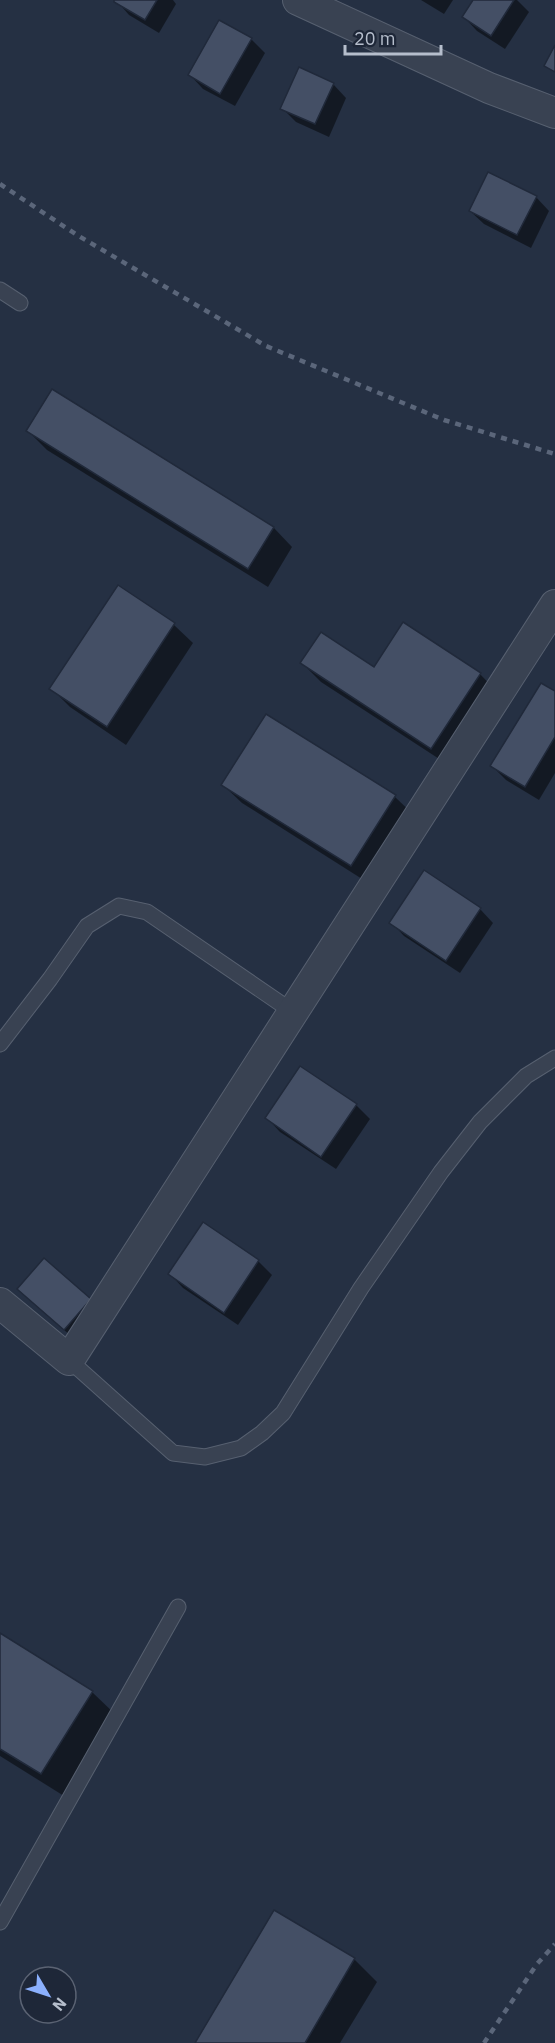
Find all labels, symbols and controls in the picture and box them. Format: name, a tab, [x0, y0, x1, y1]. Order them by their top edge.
scale bar	[345, 18, 441, 56]
text: 20 m	[354, 27, 396, 50]
north arrow	[18, 1965, 78, 2025]
text: N	[48, 1994, 71, 2015]

